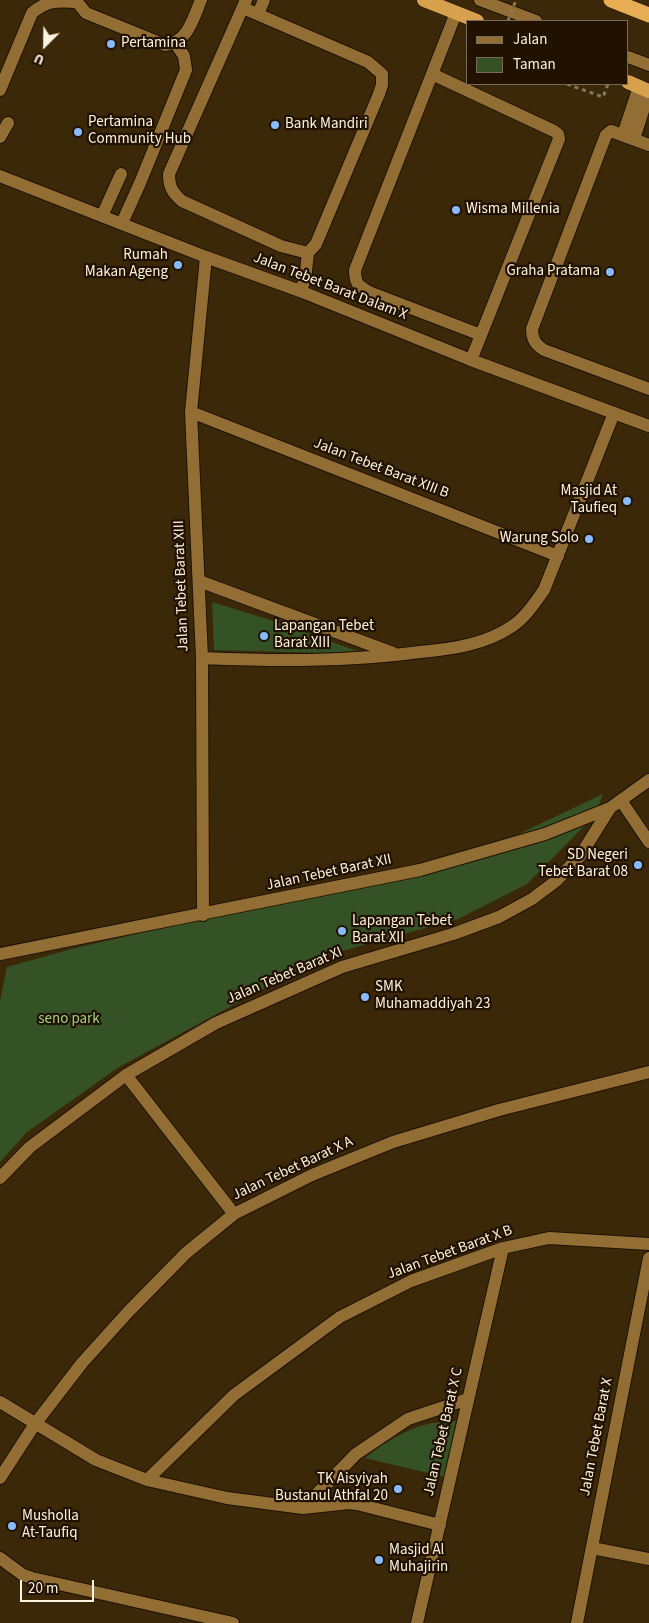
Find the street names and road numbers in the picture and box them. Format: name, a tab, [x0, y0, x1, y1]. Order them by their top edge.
street label: Jalan Tebet Barat Dalam X	[250, 249, 410, 325]
street label: Jalan Tebet Barat XIII B	[311, 435, 451, 503]
street label: Jalan Tebet Barat XIII	[171, 520, 193, 652]
street label: Jalan Tebet Barat XII	[265, 851, 393, 895]
street label: Jalan Tebet Barat XI	[225, 944, 345, 1008]
street label: Jalan Tebet Barat X A	[230, 1133, 356, 1205]
street label: Jalan Tebet Barat X B	[385, 1222, 515, 1284]
street label: Jalan Tebet Barat X C	[420, 1366, 468, 1498]
street label: Jalan Tebet Barat X	[577, 1376, 617, 1498]

